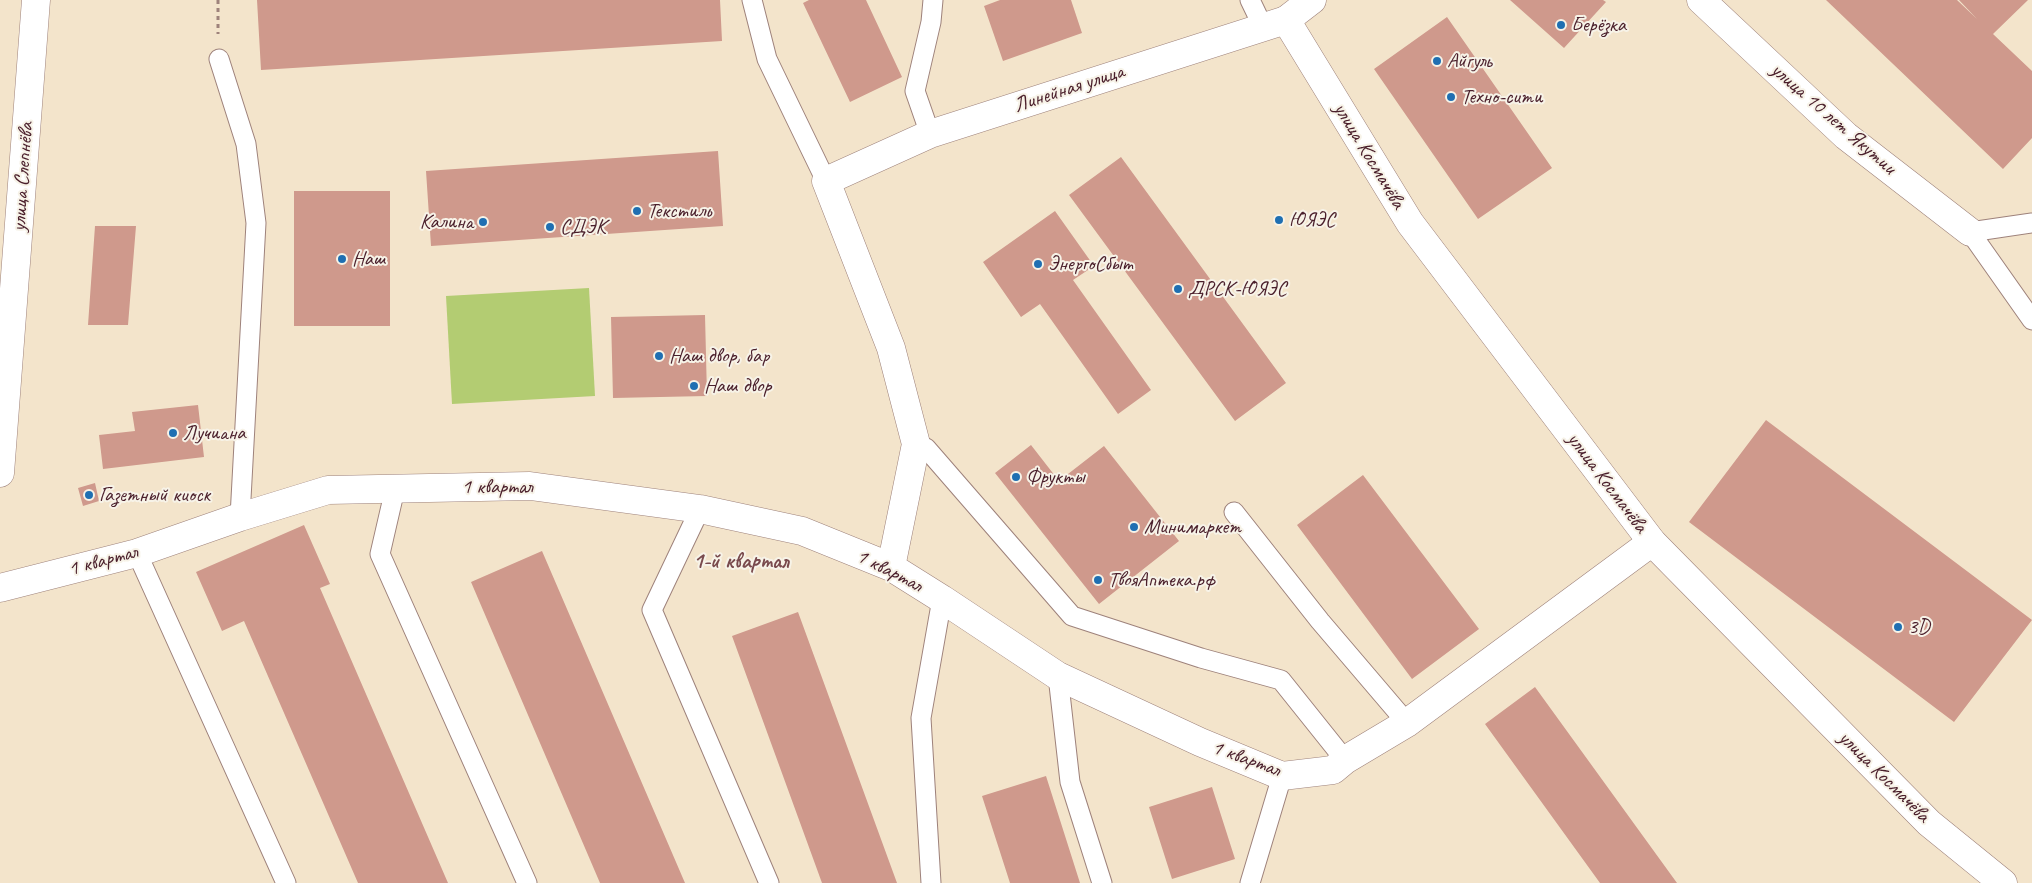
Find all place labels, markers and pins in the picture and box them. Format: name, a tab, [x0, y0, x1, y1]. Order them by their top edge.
place label: Берёзка	[1571, 12, 1626, 38]
marker: Берёзка	[1555, 19, 1567, 31]
place label: Айгуль	[1447, 48, 1492, 74]
marker: Айгуль	[1431, 55, 1443, 67]
place label: Техно-сити	[1461, 84, 1542, 110]
marker: Техно-сити	[1445, 91, 1457, 103]
place label: Текстиль	[647, 198, 711, 224]
marker: Текстиль	[631, 205, 643, 217]
place label: ЮЯЭС	[1289, 207, 1335, 233]
place label: Калина	[420, 209, 473, 235]
place label: СДЭК	[560, 214, 606, 240]
marker: ЮЯЭС	[1273, 214, 1285, 226]
marker: Калина	[477, 216, 489, 228]
marker: СДЭК	[544, 221, 556, 233]
place label: Наш	[352, 246, 385, 272]
place label: ЭнергоСбыт	[1048, 251, 1132, 277]
marker: Наш	[336, 253, 348, 265]
marker: ЭнергоСбыт	[1032, 258, 1044, 270]
place label: ДРСК-ЮЯЭС	[1188, 276, 1287, 302]
marker: ДРСК-ЮЯЭС	[1172, 283, 1184, 295]
place label: Наш двор, бар	[669, 343, 769, 369]
marker: Наш двор, бар	[653, 350, 665, 362]
place label: Наш двор	[704, 373, 771, 399]
marker: Наш двор	[688, 380, 700, 392]
place label: Лучиана	[183, 420, 245, 446]
marker: Лучиана	[167, 427, 179, 439]
place label: Фрукты	[1026, 464, 1085, 490]
marker: Фрукты	[1010, 471, 1022, 483]
place label: Газетный киоск	[99, 482, 210, 508]
marker: Газетный киоск	[83, 489, 95, 501]
place label: Минимаркет	[1144, 514, 1241, 540]
marker: Минимаркет	[1128, 521, 1140, 533]
place label: ТвояАптека.рф	[1108, 567, 1215, 593]
marker: ТвояАптека.рф	[1092, 574, 1104, 586]
place label: 3D	[1908, 614, 1930, 640]
marker: 3D	[1892, 621, 1904, 633]

